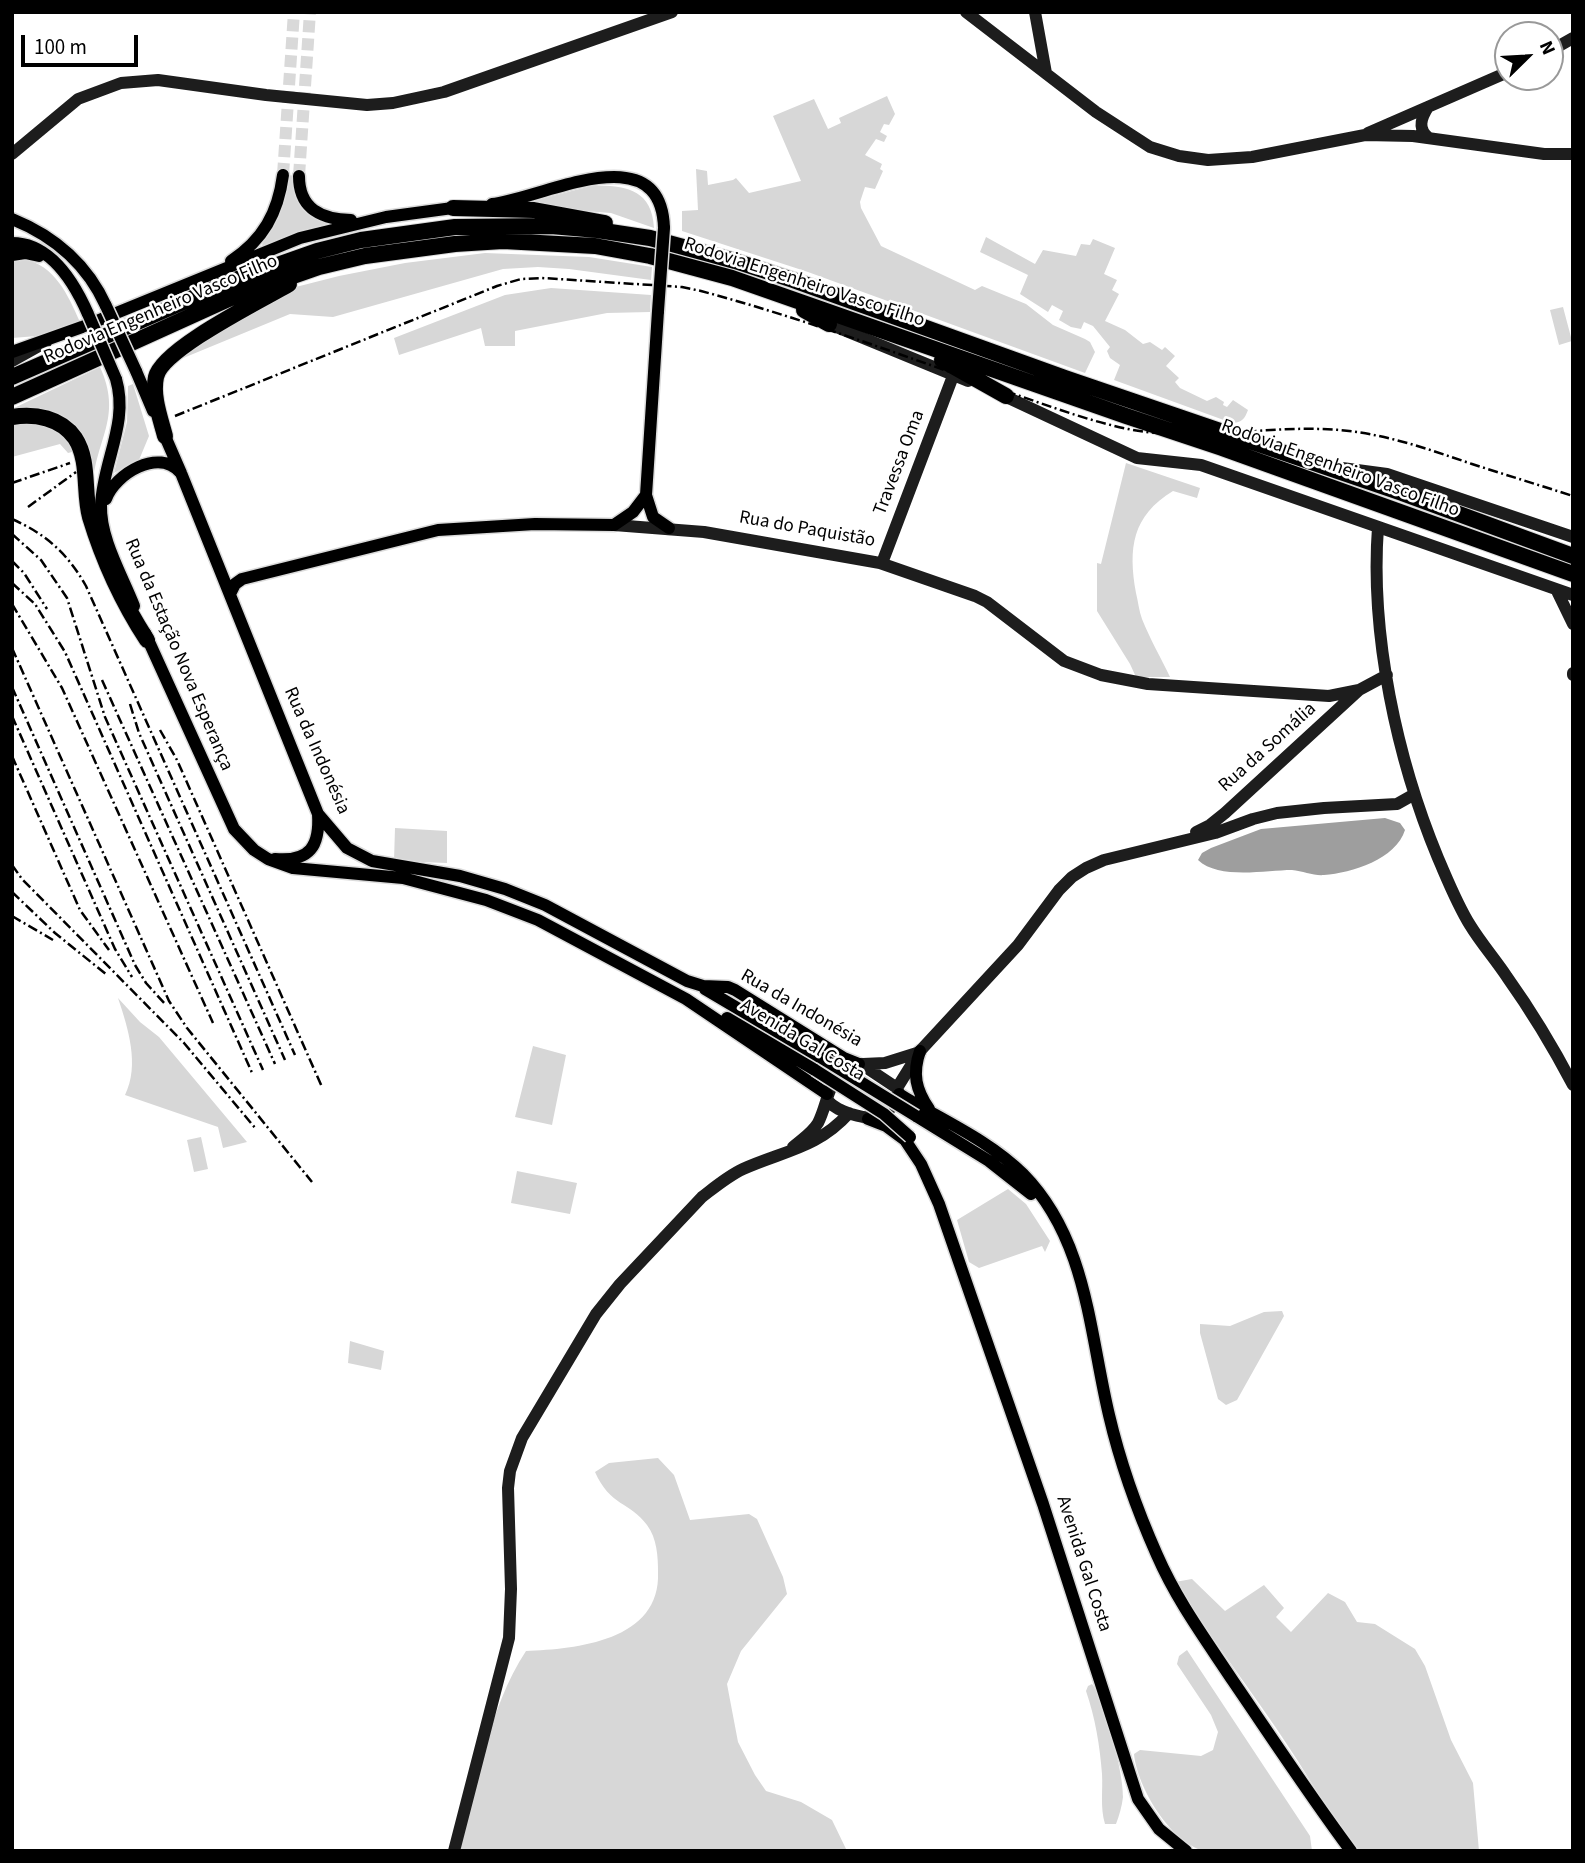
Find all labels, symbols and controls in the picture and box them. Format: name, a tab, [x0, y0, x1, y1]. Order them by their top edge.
scale bar	[24, 21, 142, 65]
north arrow	[1494, 21, 1564, 91]
text: 100 m	[34, 32, 87, 62]
text: N	[1532, 37, 1562, 59]
street label: Rodovia Engenheiro Vasco Filho	[681, 233, 927, 333]
street label: Rodovia Engenheiro Vasco Filho	[41, 250, 281, 370]
street label: Travessa Oma	[870, 407, 930, 519]
street label: Rodovia Engenheiro Vasco Filho	[1218, 415, 1462, 523]
street label: Rua do Paquistão	[737, 507, 877, 553]
street label: Rua da Estação Nova Esperança	[119, 535, 237, 775]
street label: Rua da Indonésia	[278, 684, 354, 818]
street label: Rua da Somália	[1215, 698, 1321, 798]
street label: Rua da Indonésia	[736, 965, 866, 1053]
street label: Avenida Gal Costa	[735, 995, 869, 1087]
street label: Avenida Gal Costa	[1050, 1493, 1116, 1635]

